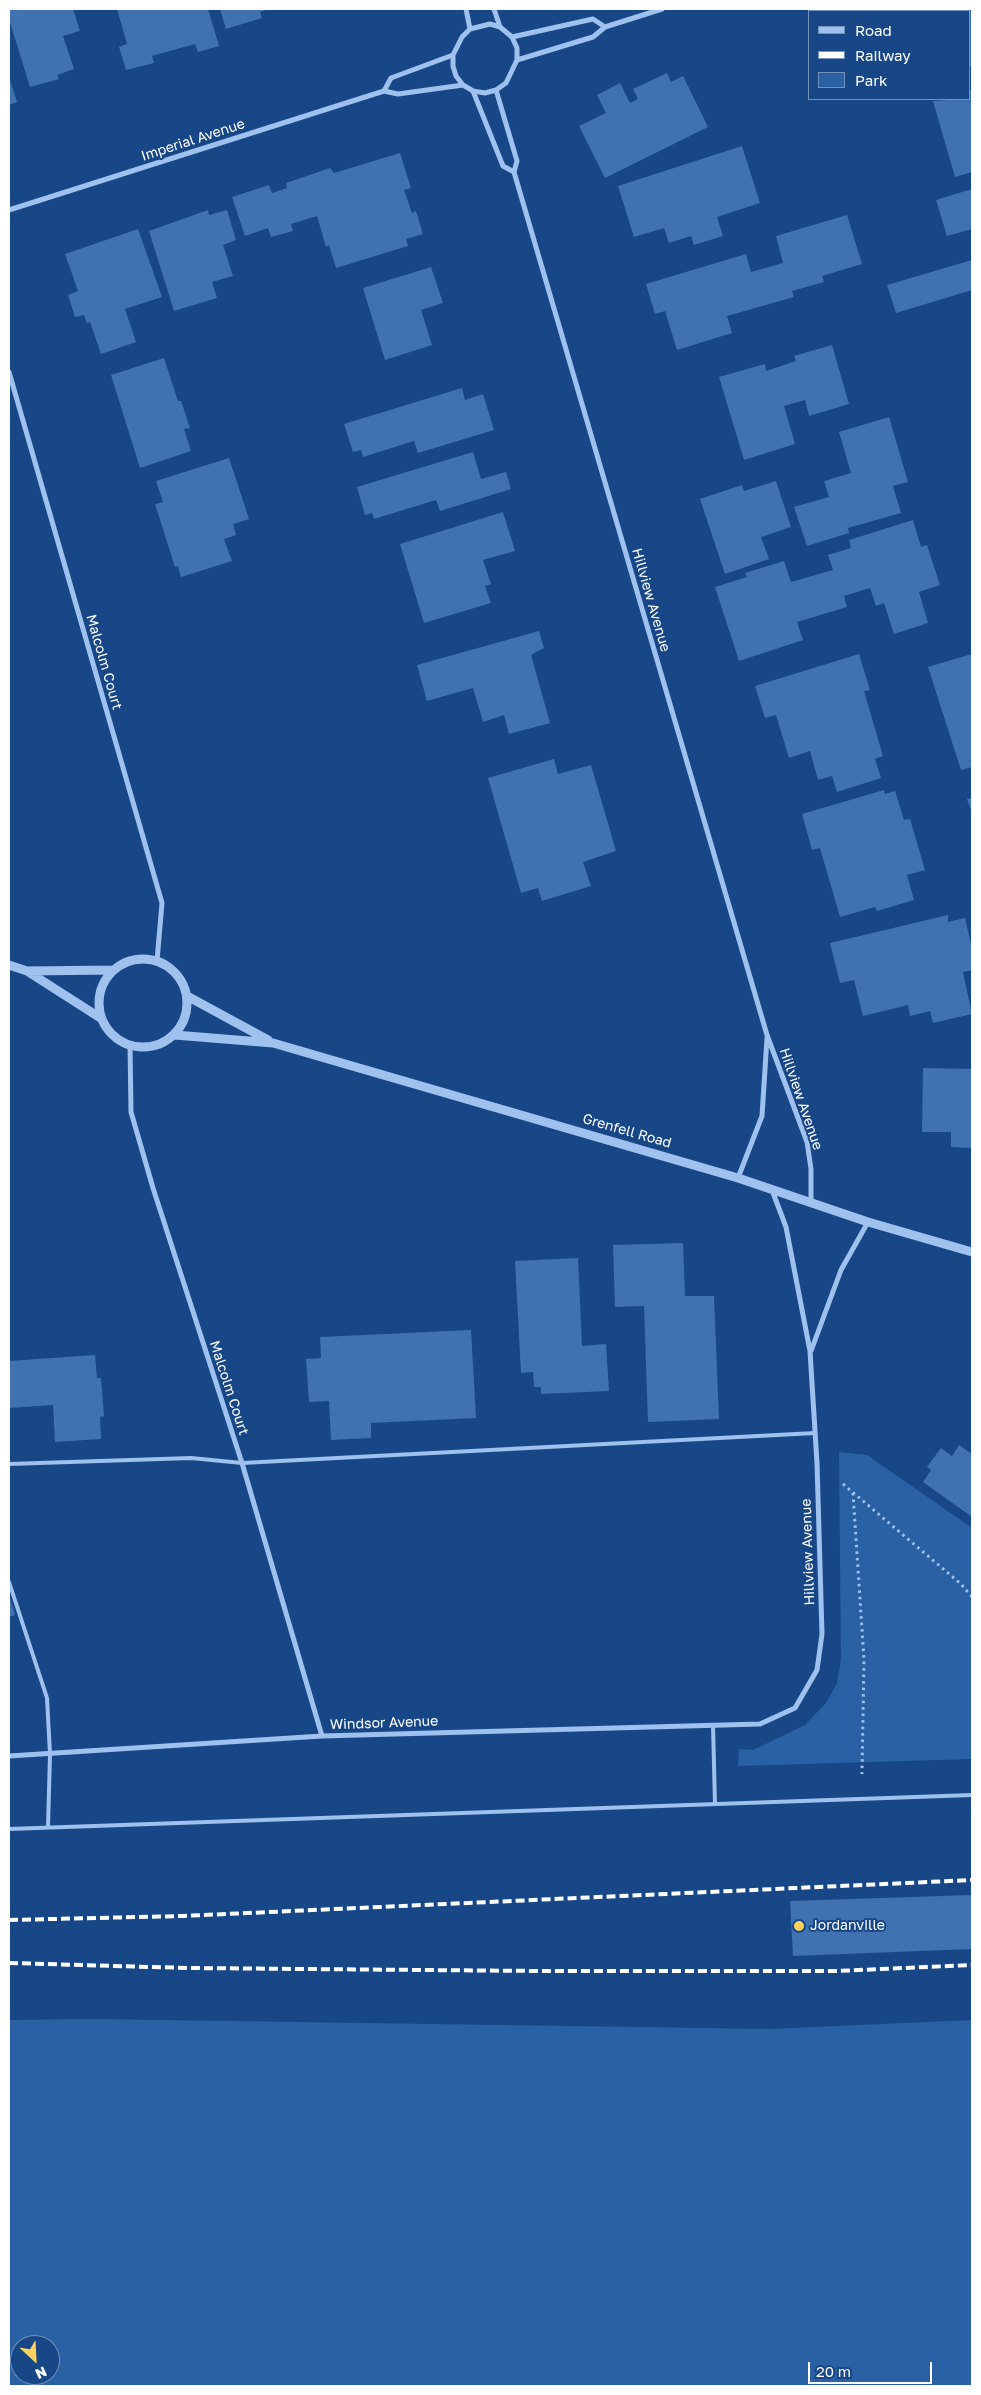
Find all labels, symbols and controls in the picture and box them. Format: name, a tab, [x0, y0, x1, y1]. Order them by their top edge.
legend	[808, 10, 971, 100]
text: Road	[855, 21, 892, 39]
text: Railway	[855, 46, 911, 64]
text: Park	[855, 71, 887, 89]
street label: Imperial Avenue	[139, 115, 247, 165]
street label: Hillview Avenue	[628, 546, 674, 654]
street label: Malcolm Court	[82, 612, 126, 712]
street label: Hillview Avenue	[776, 1046, 826, 1152]
street label: Grenfell Road	[581, 1110, 673, 1152]
street label: Malcolm Court	[206, 1339, 252, 1437]
street label: Hillview Avenue	[798, 1498, 818, 1606]
street label: Windsor Avenue	[329, 1713, 439, 1733]
place label: Jordanville	[810, 1918, 885, 1934]
marker: Jordanville	[792, 1919, 806, 1933]
north arrow	[10, 2335, 60, 2385]
scale bar	[811, 2352, 935, 2384]
text: 20 m	[816, 2362, 851, 2380]
text: N	[33, 2363, 50, 2383]

